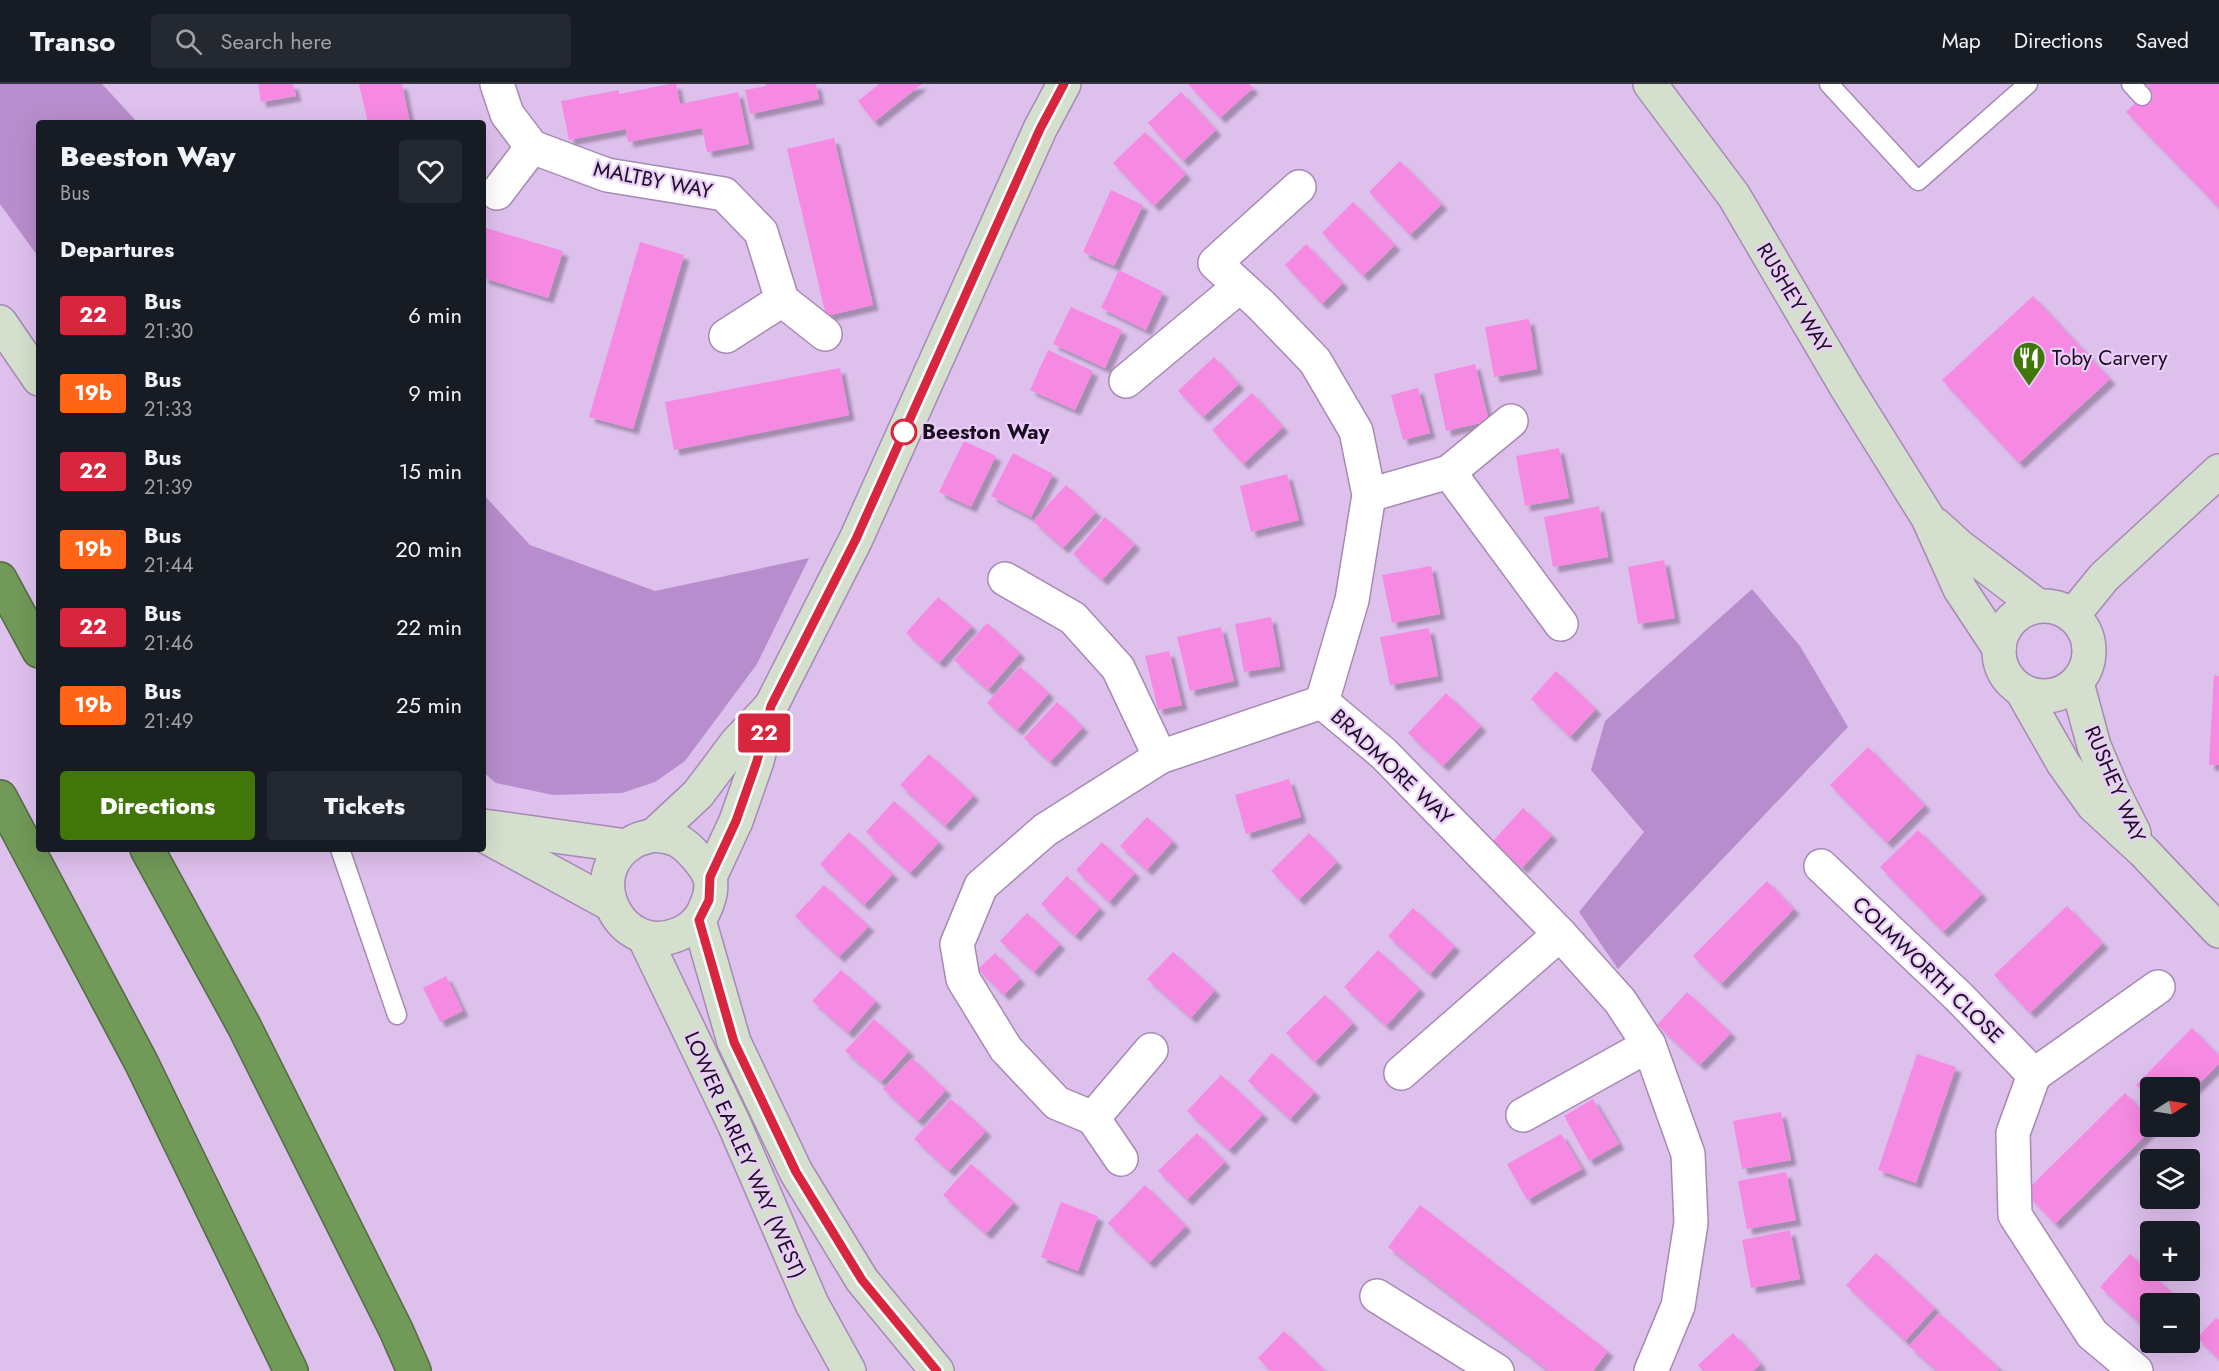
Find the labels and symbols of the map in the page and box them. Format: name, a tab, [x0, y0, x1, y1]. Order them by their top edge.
street label: MALTBY WAY	[591, 154, 715, 206]
street label: RUSHEY WAY	[1749, 237, 1839, 359]
restaurant icon: Toby Carvery	[2011, 340, 2047, 387]
place label: Toby Carvery	[2052, 343, 2168, 373]
place label: Beeston Way	[922, 417, 1051, 447]
marker: Beeston Way	[891, 419, 917, 445]
street label: BRADMORE WAY	[1324, 702, 1460, 832]
line badge: 22	[737, 714, 791, 752]
street label: RUSHEY WAY	[2077, 721, 2153, 847]
street label: COLMWORTH CLOSE	[1846, 890, 2010, 1050]
street label: LOWER EARLEY WAY (WEST)	[677, 1027, 813, 1283]
north arrow	[2140, 1077, 2200, 1137]

